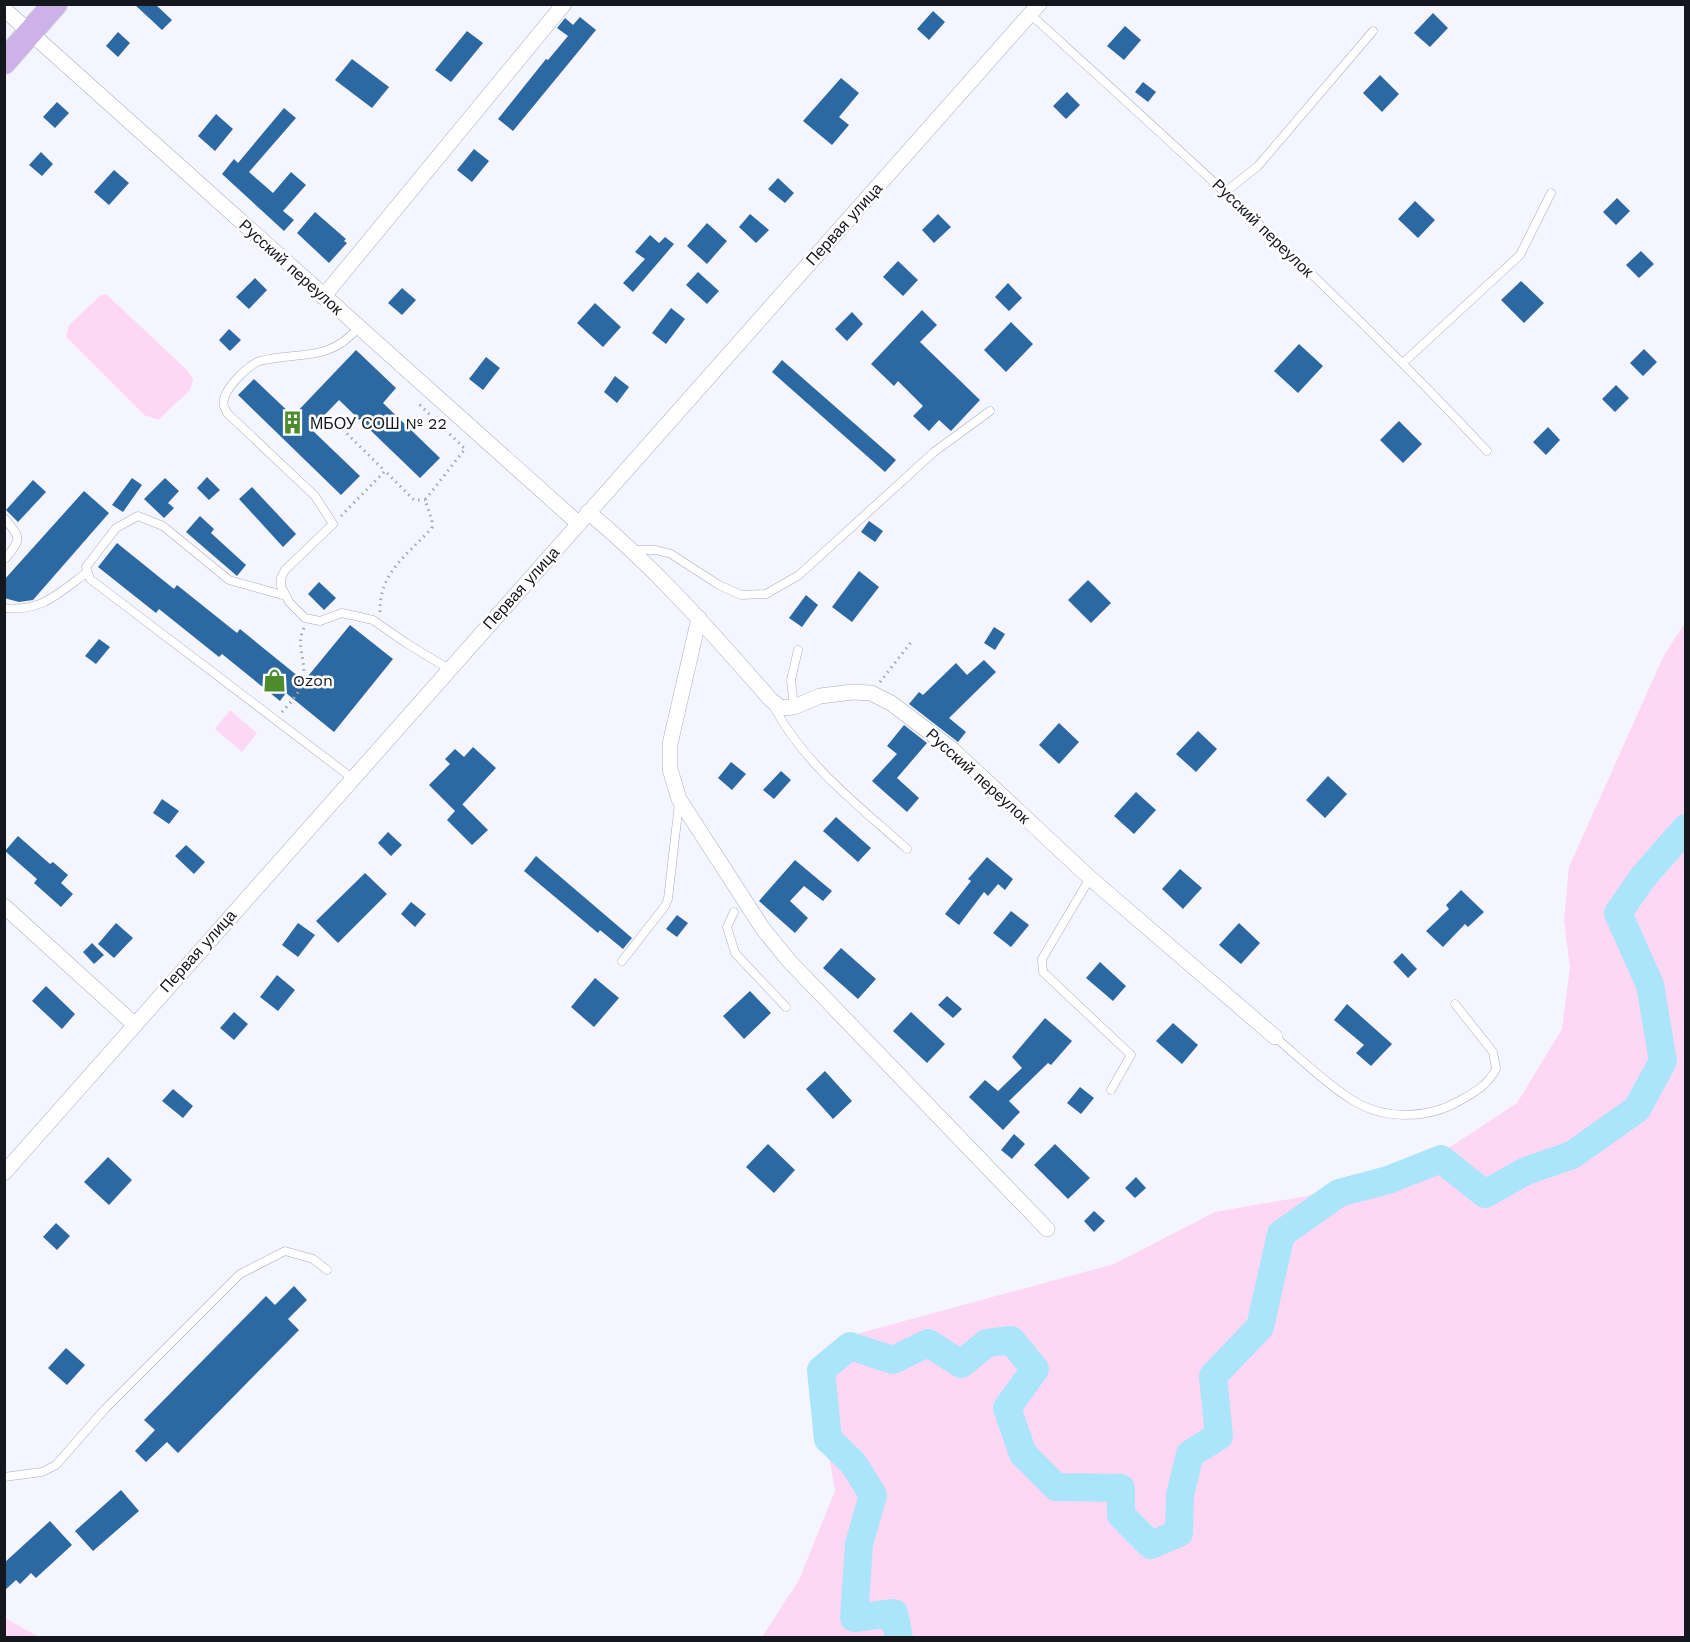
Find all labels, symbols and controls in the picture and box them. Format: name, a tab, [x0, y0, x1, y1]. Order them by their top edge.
street label: Русский переулок	[1209, 175, 1318, 282]
street label: Первая улица	[802, 179, 886, 269]
street label: Русский переулок	[235, 215, 348, 319]
building icon: МБОУ СОШ № 22	[279, 410, 305, 436]
place label: МБОУ СОШ № 22	[310, 414, 447, 433]
street label: Первая улица	[479, 543, 563, 633]
shop icon: Ozon	[262, 667, 288, 693]
place label: Ozon	[293, 671, 333, 690]
street label: Русский переулок	[922, 724, 1035, 828]
street label: Первая улица	[156, 906, 240, 996]

